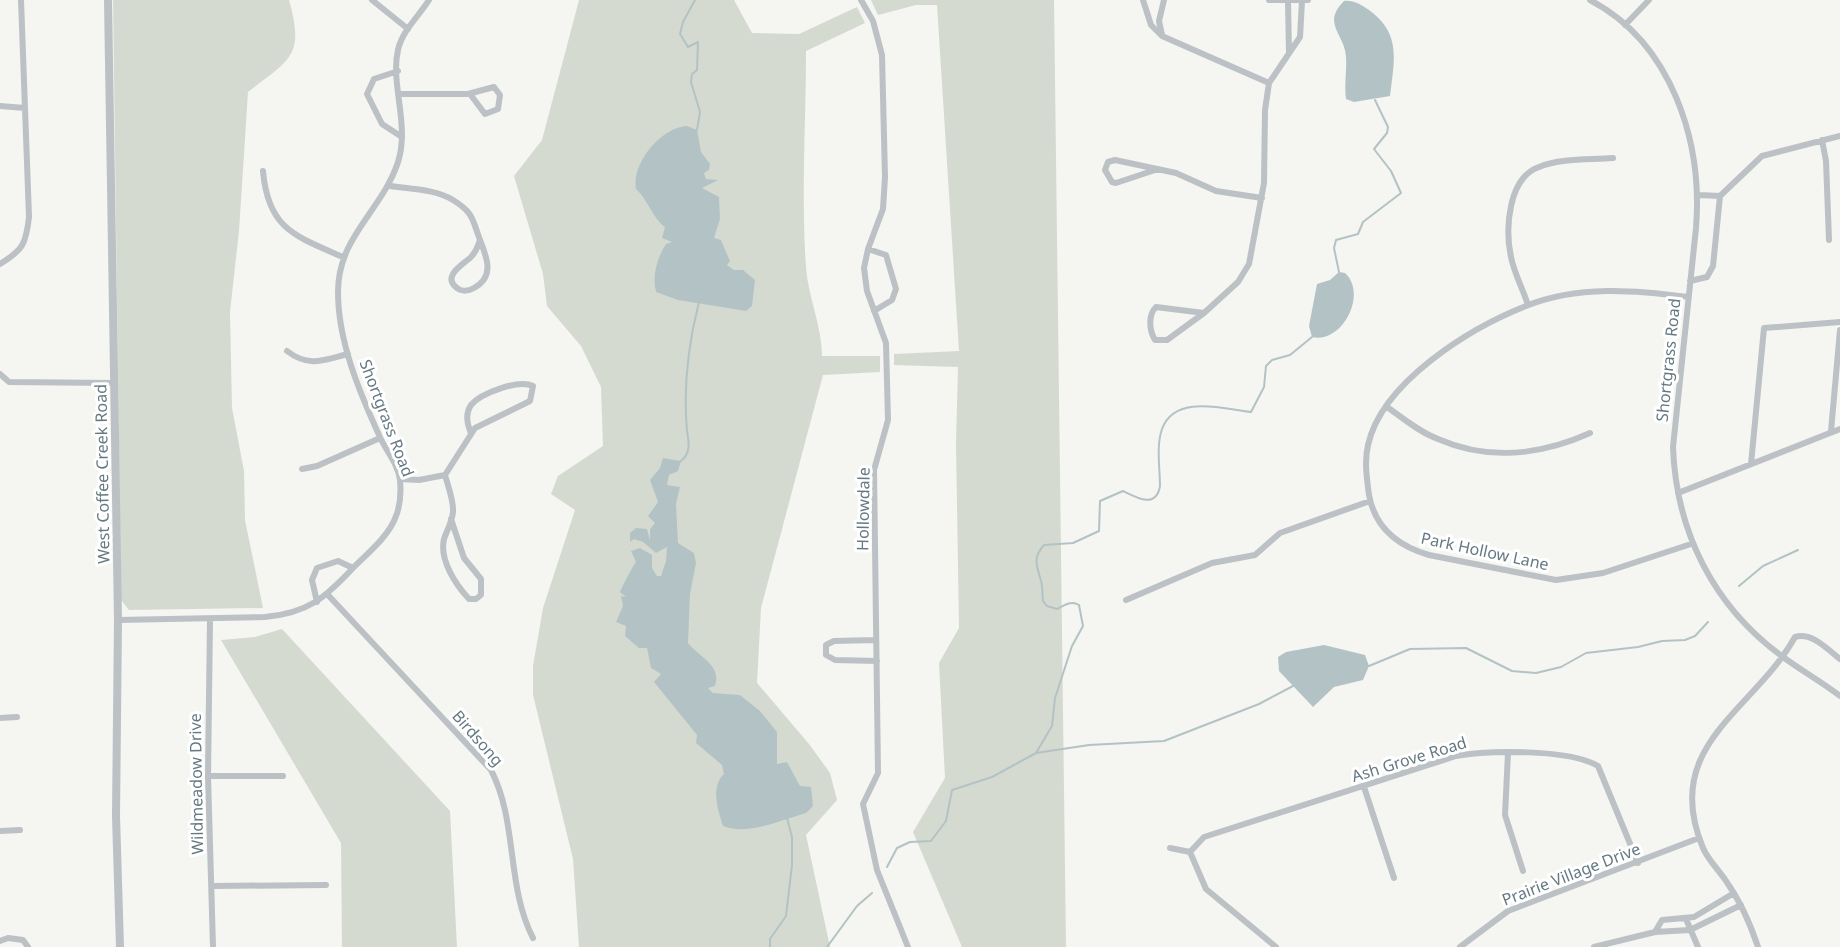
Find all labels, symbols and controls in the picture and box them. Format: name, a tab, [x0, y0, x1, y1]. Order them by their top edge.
street label: Shortgrass Road	[1651, 297, 1685, 423]
street label: Shortgrass Road	[355, 356, 419, 480]
street label: West Coffee Creek Road	[89, 384, 115, 564]
street label: Hollowdale	[851, 467, 875, 551]
street label: Park Hollow Lane	[1419, 527, 1551, 575]
street label: Birdsong	[447, 705, 509, 771]
street label: Wildmeadow Drive	[184, 713, 208, 855]
street label: Ash Grove Road	[1349, 731, 1469, 787]
street label: Prairie Village Drive	[1499, 837, 1643, 911]

